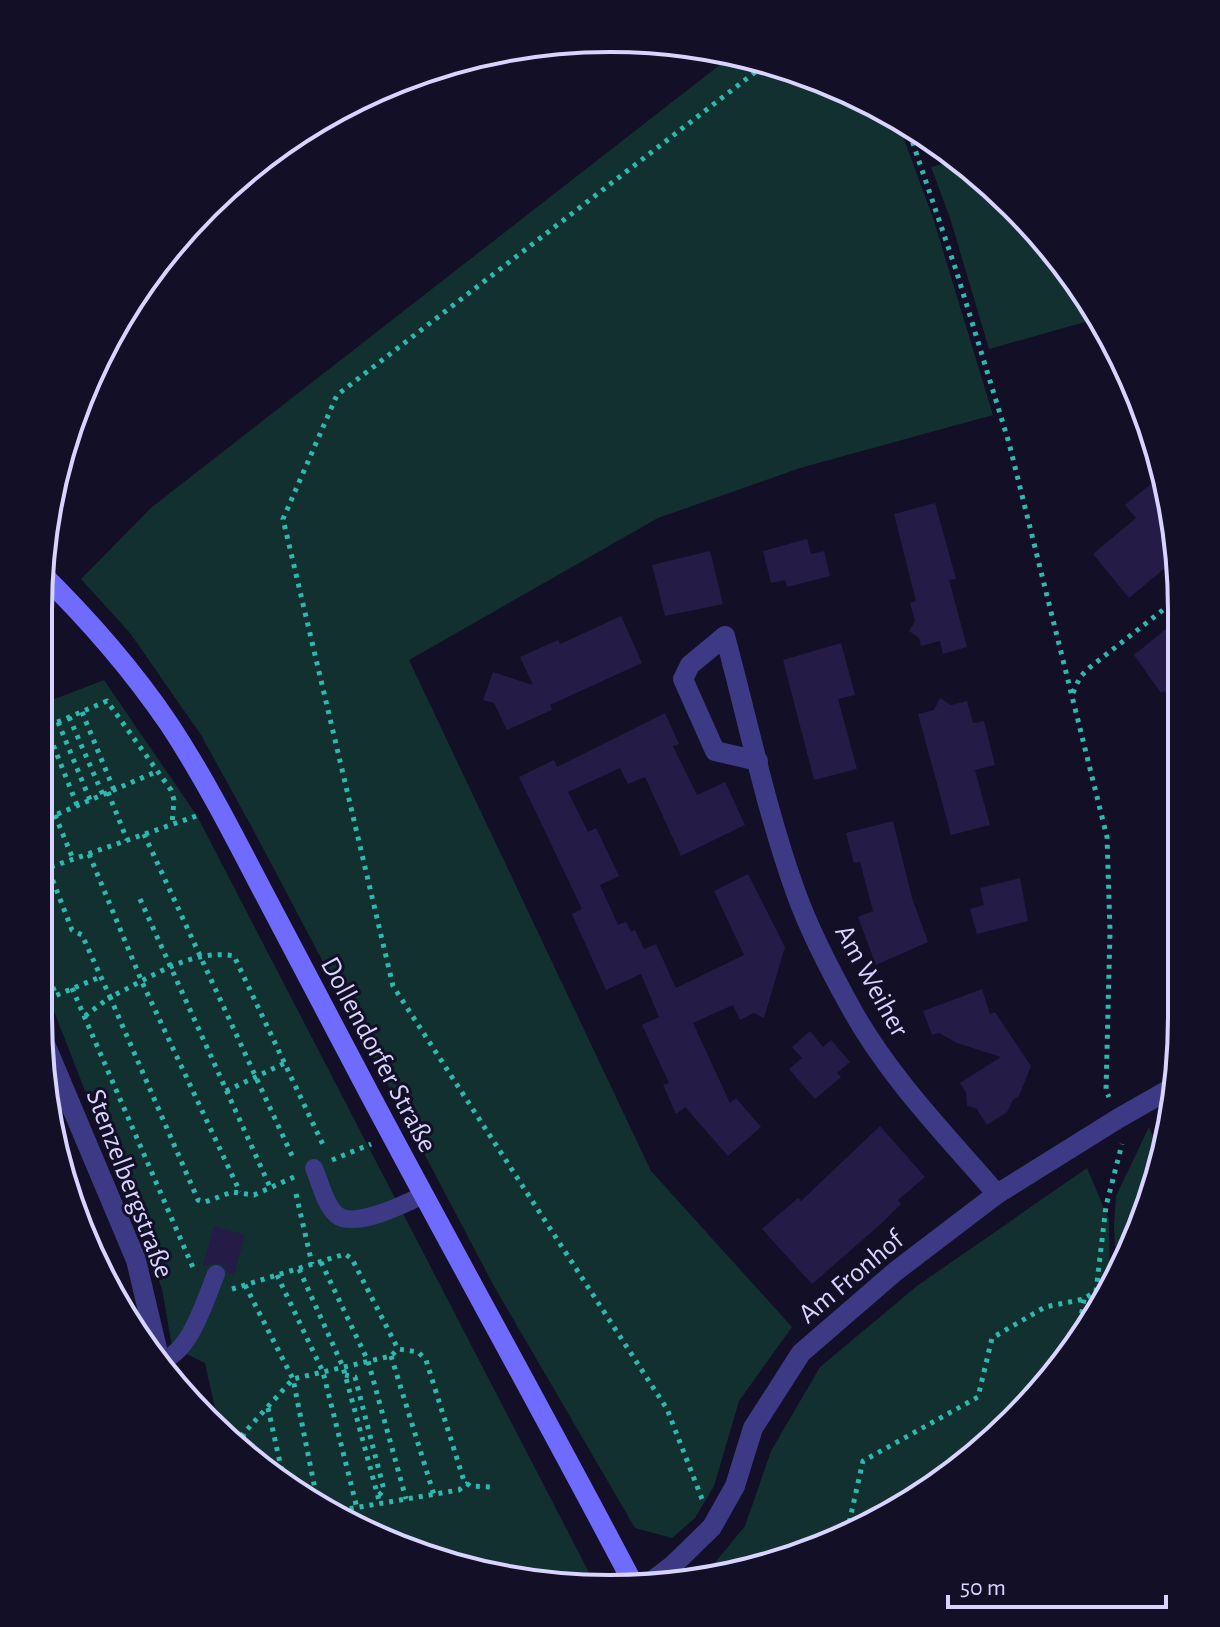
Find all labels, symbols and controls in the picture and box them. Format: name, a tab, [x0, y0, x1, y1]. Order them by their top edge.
street label: Am Weiher	[829, 920, 913, 1042]
street label: Dollendorfer Straße	[315, 953, 442, 1157]
street label: Stenzelbergstraße	[80, 1086, 178, 1282]
street label: Am Fronhof	[794, 1225, 910, 1329]
scale bar	[948, 1559, 1166, 1609]
text: 50 m	[960, 1576, 1006, 1600]

